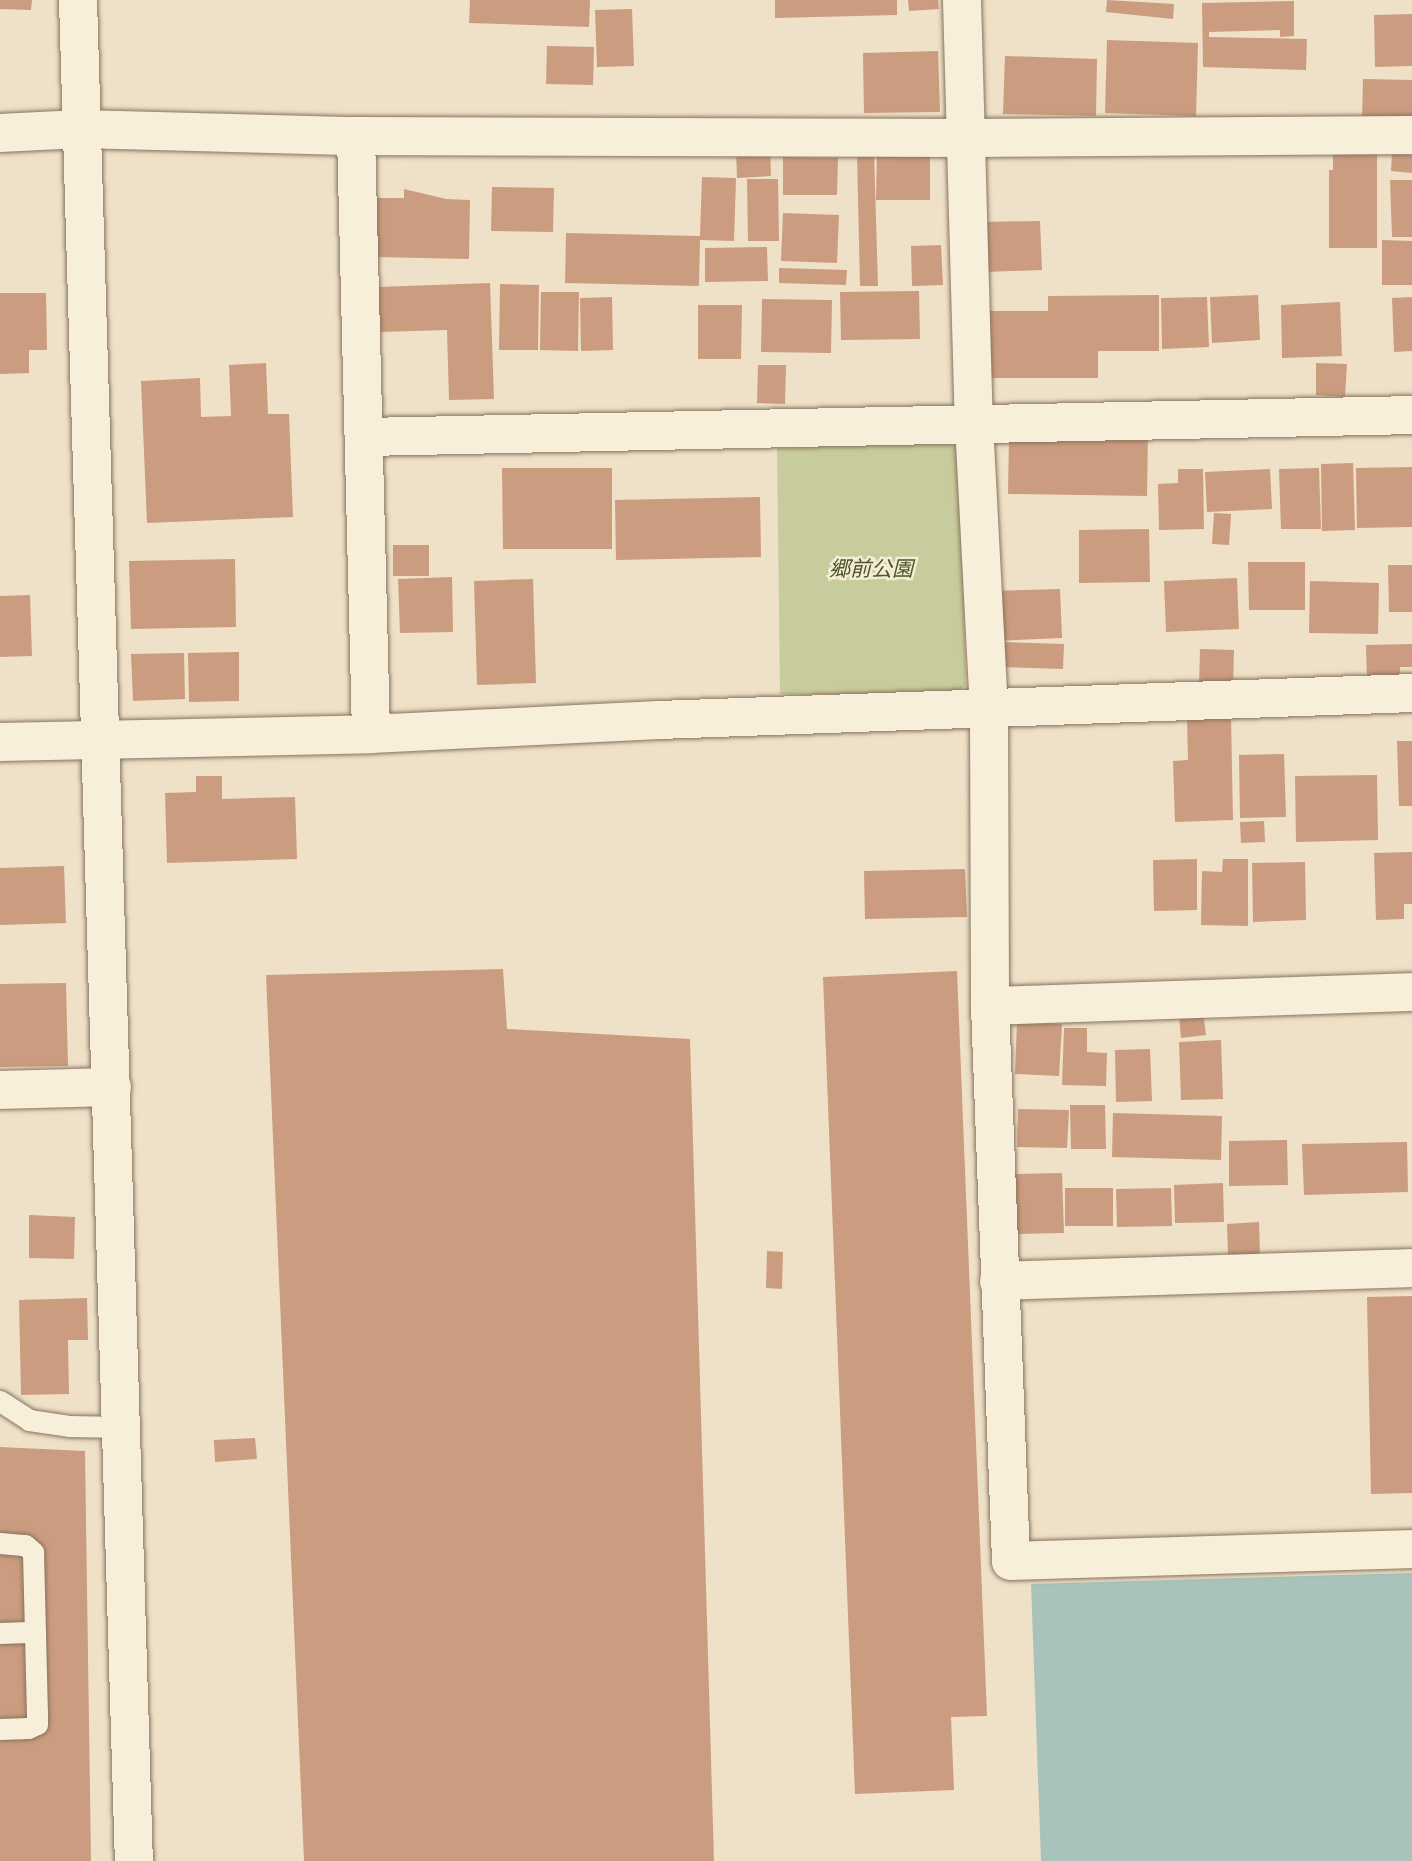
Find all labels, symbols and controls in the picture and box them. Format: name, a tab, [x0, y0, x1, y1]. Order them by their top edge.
park label: 郷前公園	[829, 555, 913, 581]

